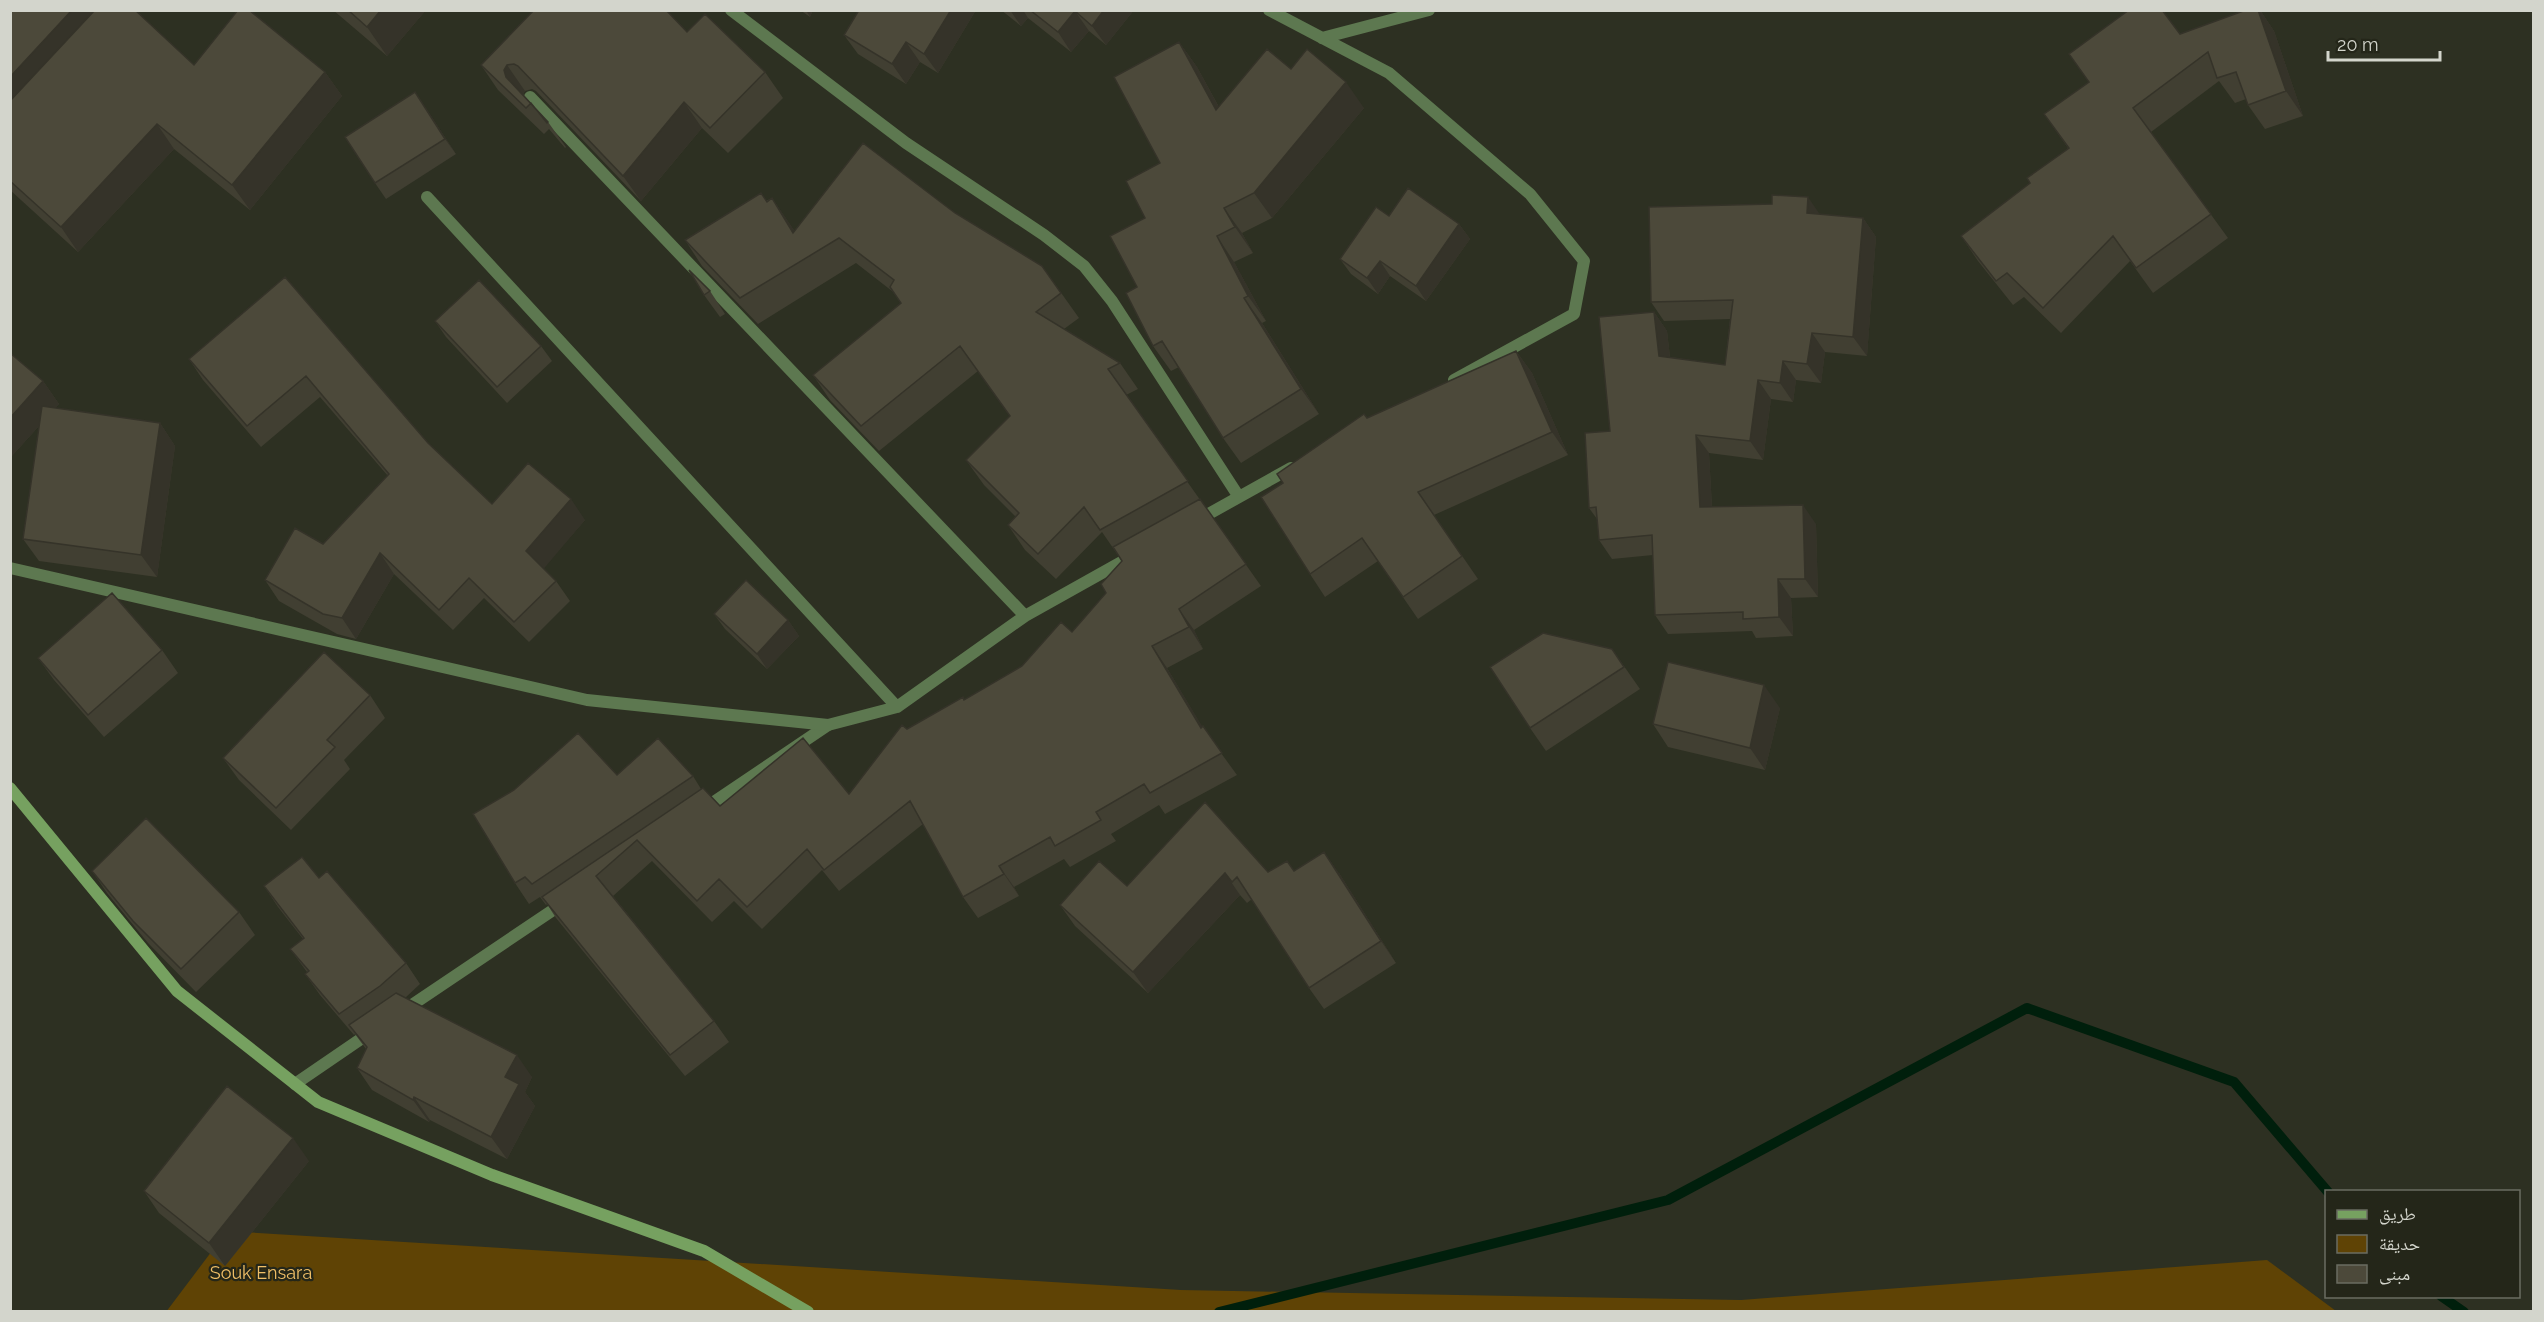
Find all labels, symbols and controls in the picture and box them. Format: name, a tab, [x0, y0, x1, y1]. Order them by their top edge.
scale bar	[2328, 24, 2440, 62]
text: 20 m	[2337, 34, 2379, 55]
legend	[2325, 1190, 2520, 1298]
text: طريق	[2379, 1203, 2416, 1225]
text: حديقة	[2379, 1233, 2420, 1254]
park label: Souk Ensara	[210, 1262, 312, 1283]
text: مبنى	[2379, 1263, 2410, 1285]

